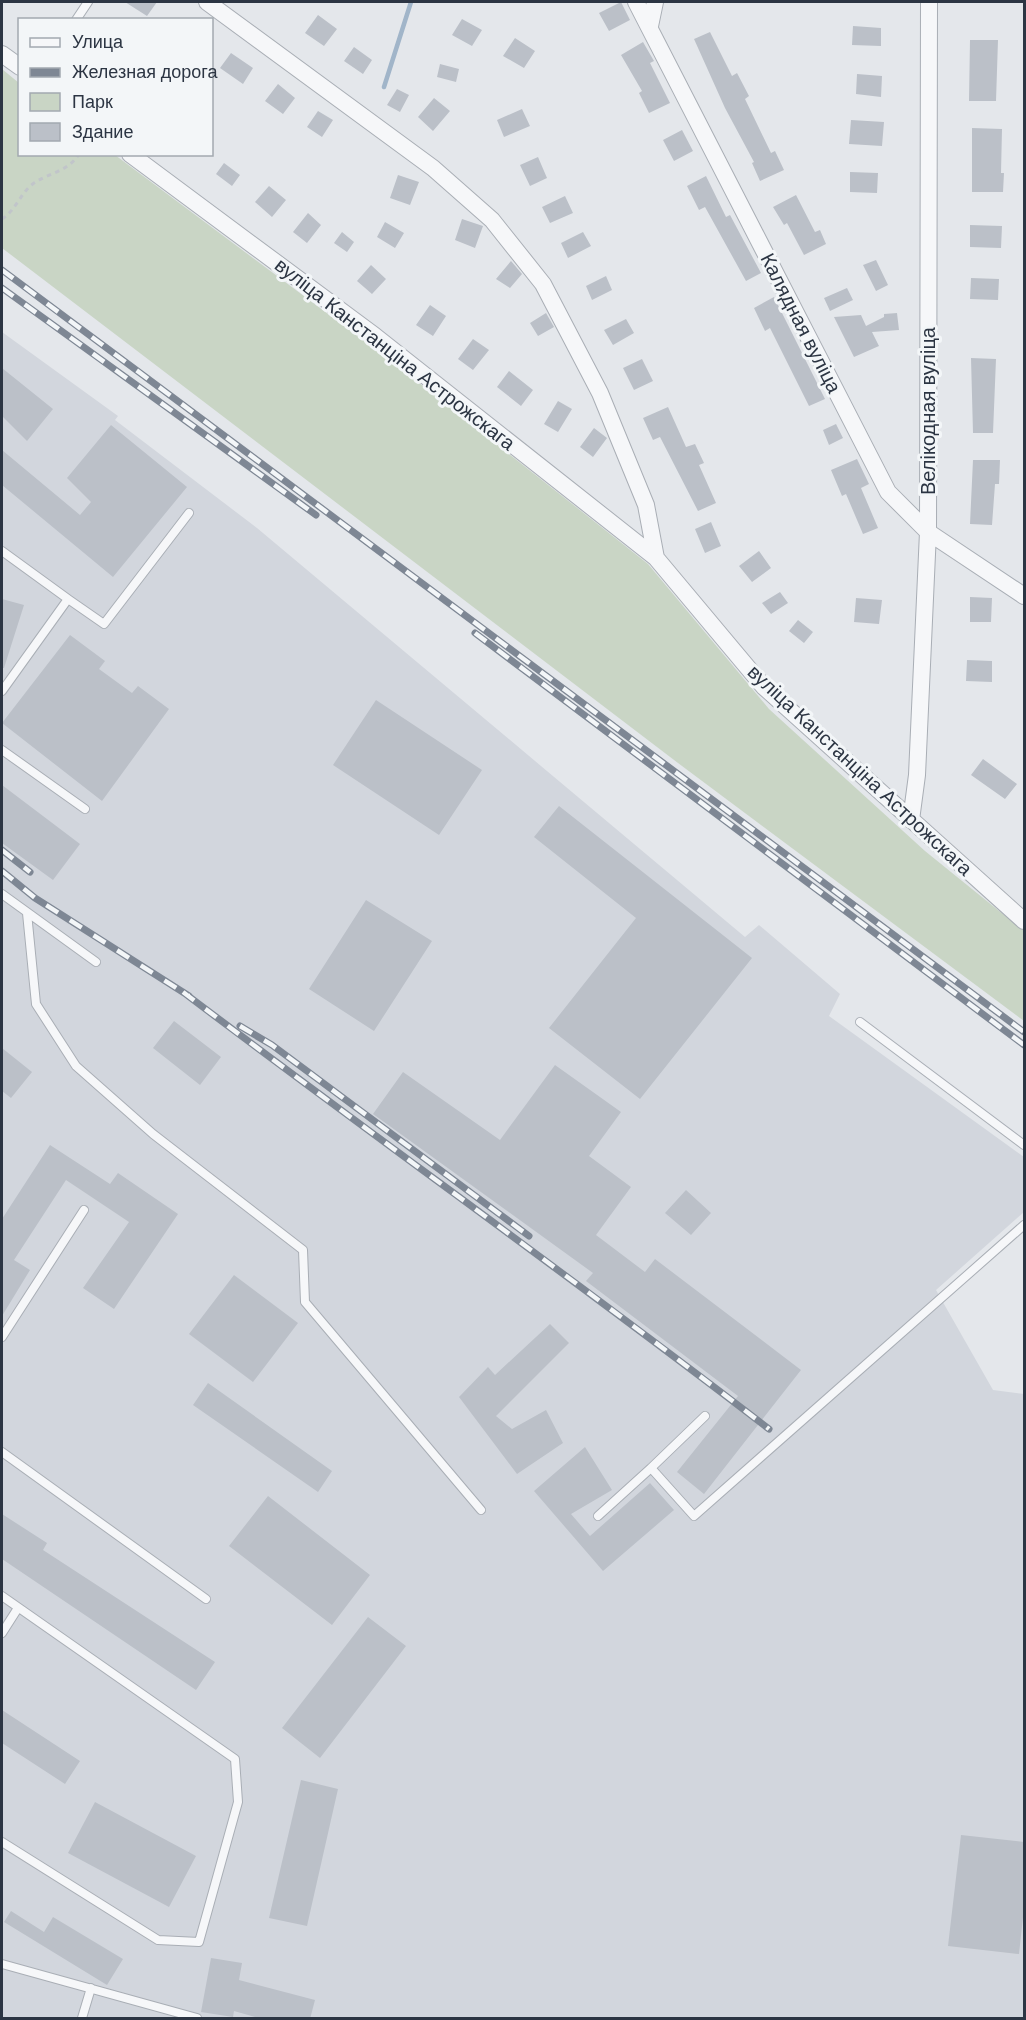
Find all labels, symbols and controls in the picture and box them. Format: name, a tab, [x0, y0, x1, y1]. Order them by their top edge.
legend	[18, 18, 213, 156]
text: Улица	[72, 30, 124, 54]
text: Железная дорога	[72, 60, 218, 84]
text: Парк	[72, 90, 113, 114]
text: Здание	[72, 120, 133, 144]
street label: Калядная вуліца	[755, 249, 848, 398]
street label: вуліца Канстанціна Астрожскага	[269, 252, 521, 457]
street label: Велікодная вуліца	[915, 326, 941, 495]
street label: вуліца Канстанціна Астрожскага	[742, 659, 979, 882]

